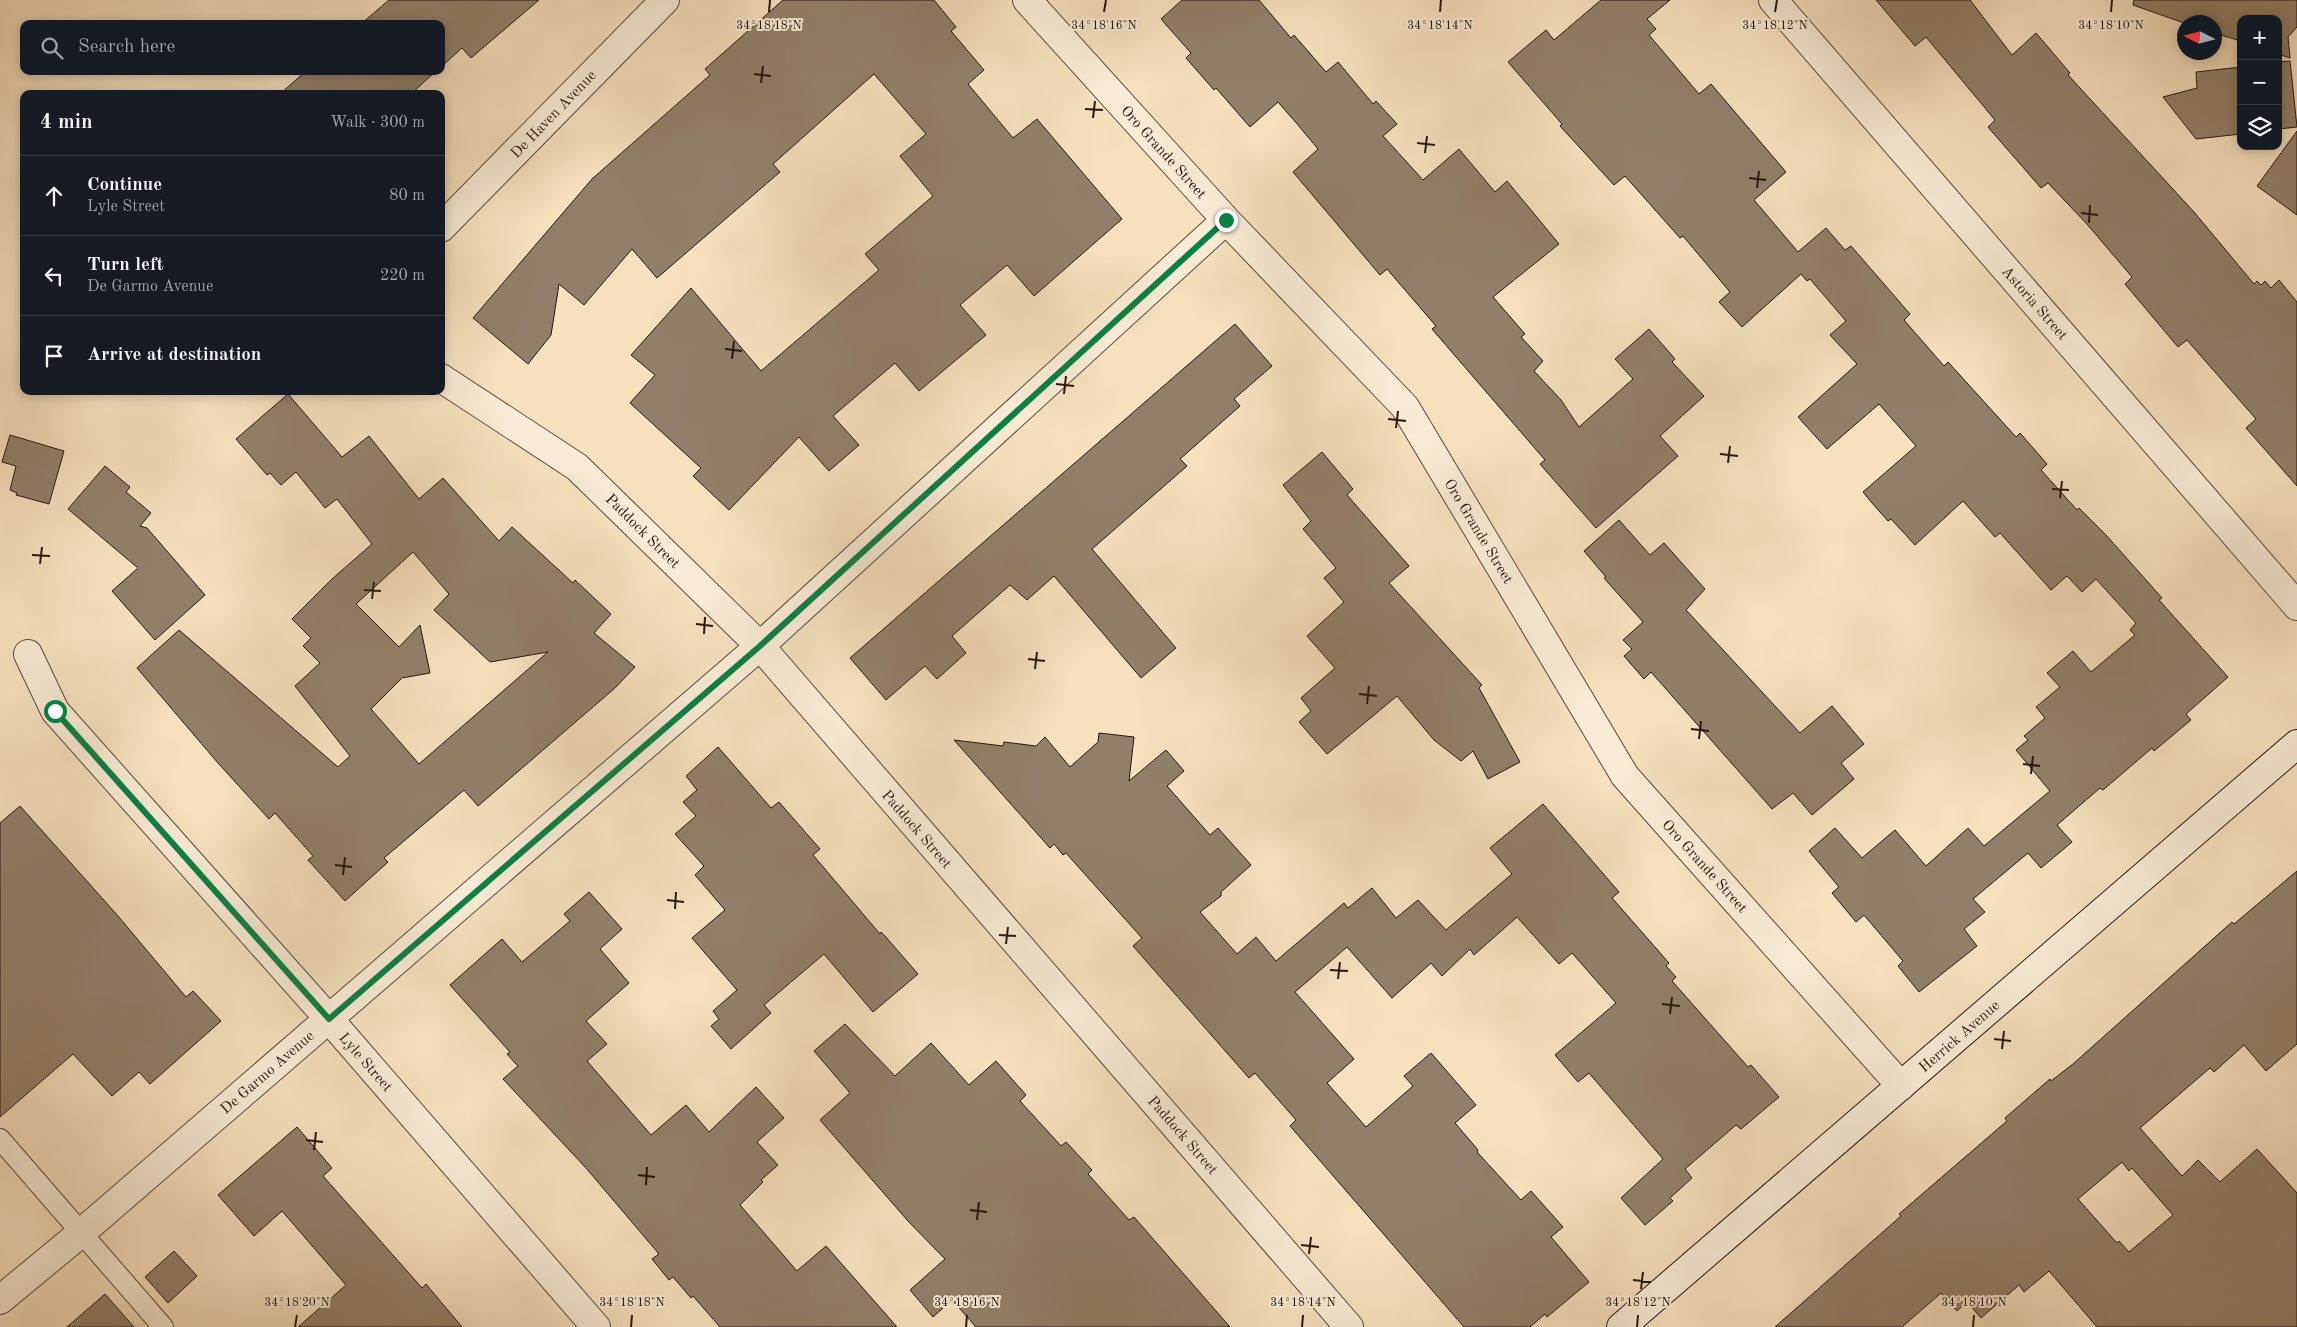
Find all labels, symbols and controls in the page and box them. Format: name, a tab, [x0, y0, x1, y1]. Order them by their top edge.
north arrow	[2177, 15, 2222, 60]
map controls	[2237, 15, 2282, 150]
button: +	[2237, 15, 2282, 60]
search box	[20, 20, 445, 75]
text: 34°18'18"N	[736, 20, 802, 32]
text: 34°18'16"N	[1071, 20, 1137, 32]
text: 34°18'14"N	[1407, 20, 1473, 32]
text: 34°18'12"N	[1742, 20, 1808, 32]
text: 34°18'10"N	[2078, 20, 2144, 32]
icon: search	[38, 34, 66, 62]
text: Search here	[78, 38, 175, 57]
button: −	[2237, 60, 2282, 105]
street label: De Haven Avenue	[509, 68, 600, 162]
street label: Oro Grande Street	[1117, 104, 1208, 202]
button: layers	[2237, 105, 2282, 150]
text: 4 min	[40, 112, 93, 133]
text: Walk · 300 m	[330, 115, 425, 131]
text: Continue	[87, 176, 162, 195]
icon: ahead	[40, 182, 68, 210]
text: 80 m	[389, 188, 425, 204]
text: Lyle Street	[87, 199, 165, 215]
route end	[1215, 209, 1238, 232]
text: Turn left	[87, 256, 164, 275]
icon: left	[40, 262, 68, 290]
street label: Astoria Street	[1998, 264, 2070, 344]
text: 220 m	[380, 268, 425, 284]
text: De Garmo Avenue	[87, 279, 213, 295]
icon: arrive	[40, 342, 68, 370]
text: Arrive at destination	[87, 346, 261, 365]
street label: Oro Grande Street	[1441, 477, 1515, 587]
street label: Paddock Street	[602, 492, 682, 572]
route start	[44, 700, 67, 723]
street label: Paddock Street	[878, 788, 954, 872]
street label: Oro Grande Street	[1658, 818, 1749, 916]
street label: Herrick Avenue	[1917, 998, 2003, 1076]
street label: De Garmo Avenue	[218, 1029, 318, 1118]
street label: Lyle Street	[335, 1031, 394, 1095]
street label: Paddock Street	[1144, 1094, 1220, 1178]
text: 34°18'20"N	[264, 1297, 330, 1309]
text: 34°18'18"N	[599, 1297, 665, 1309]
text: 34°18'16"N	[934, 1297, 1000, 1309]
text: 34°18'14"N	[1270, 1297, 1336, 1309]
text: 34°18'12"N	[1605, 1297, 1671, 1309]
text: 34°18'10"N	[1941, 1297, 2007, 1309]

